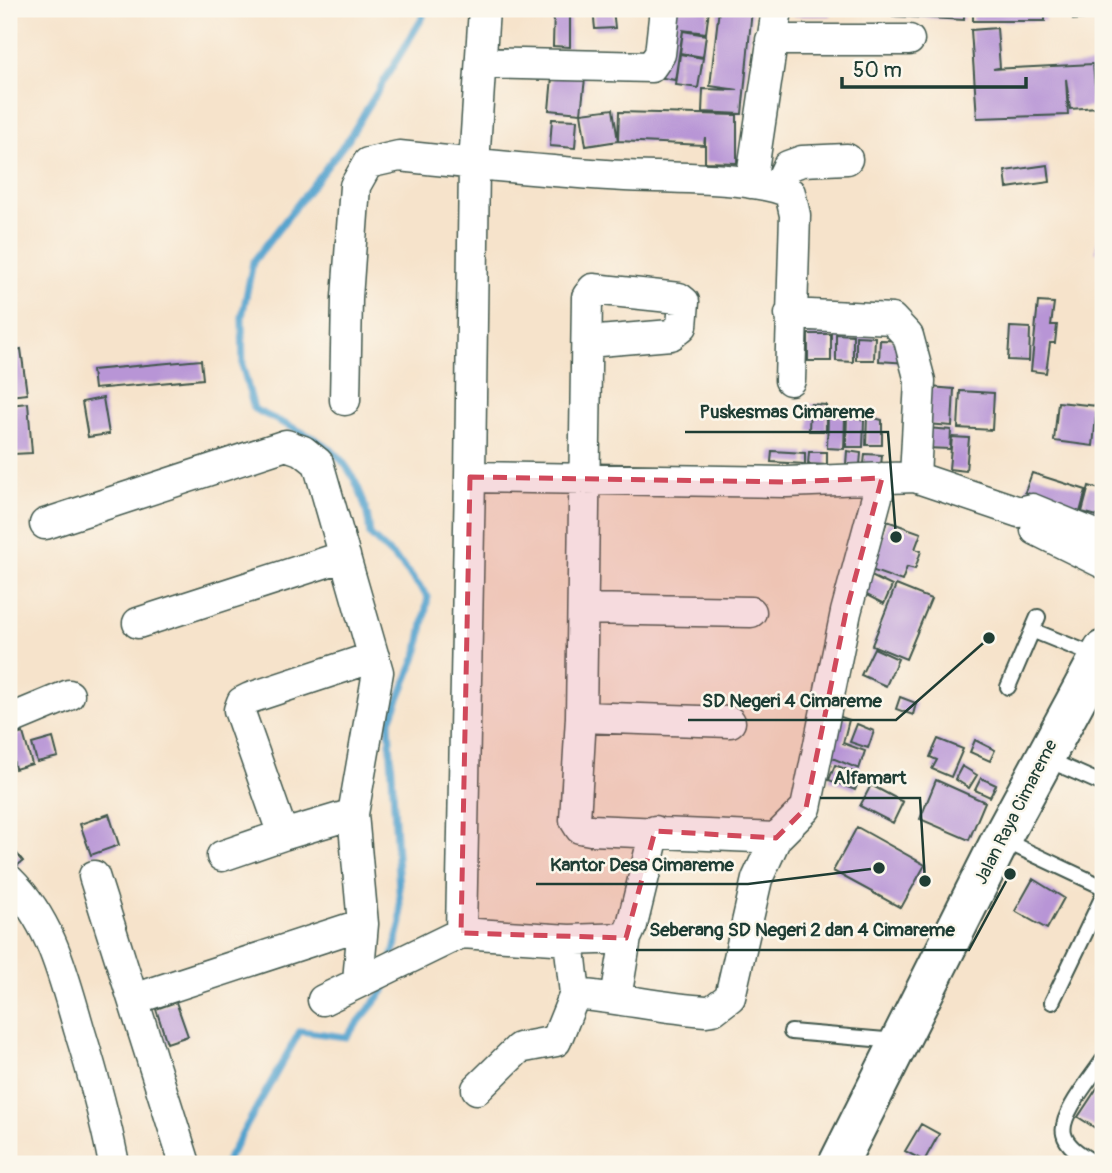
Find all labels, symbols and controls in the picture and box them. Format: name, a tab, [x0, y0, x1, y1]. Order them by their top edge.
scale bar	[842, 46, 1026, 90]
text: 50 m	[853, 57, 902, 84]
callout: Puskesmas Cimareme	[685, 392, 888, 432]
text: Puskesmas Cimareme	[700, 400, 875, 424]
callout: SD Negeri 4 Cimareme	[688, 680, 896, 720]
text: SD Negeri 4 Cimareme	[702, 689, 883, 713]
street label: Jalan Raya Cimareme	[969, 735, 1063, 888]
callout: Alfamart	[820, 758, 920, 798]
text: Alfamart	[834, 766, 908, 790]
callout: Kantor Desa Cimareme	[536, 844, 748, 884]
text: Kantor Desa Cimareme	[550, 853, 735, 877]
callout: Seberang SD Negeri 2 dan 4 Cimareme	[636, 910, 969, 950]
text: Seberang SD Negeri 2 dan 4 Cimareme	[649, 918, 955, 942]

